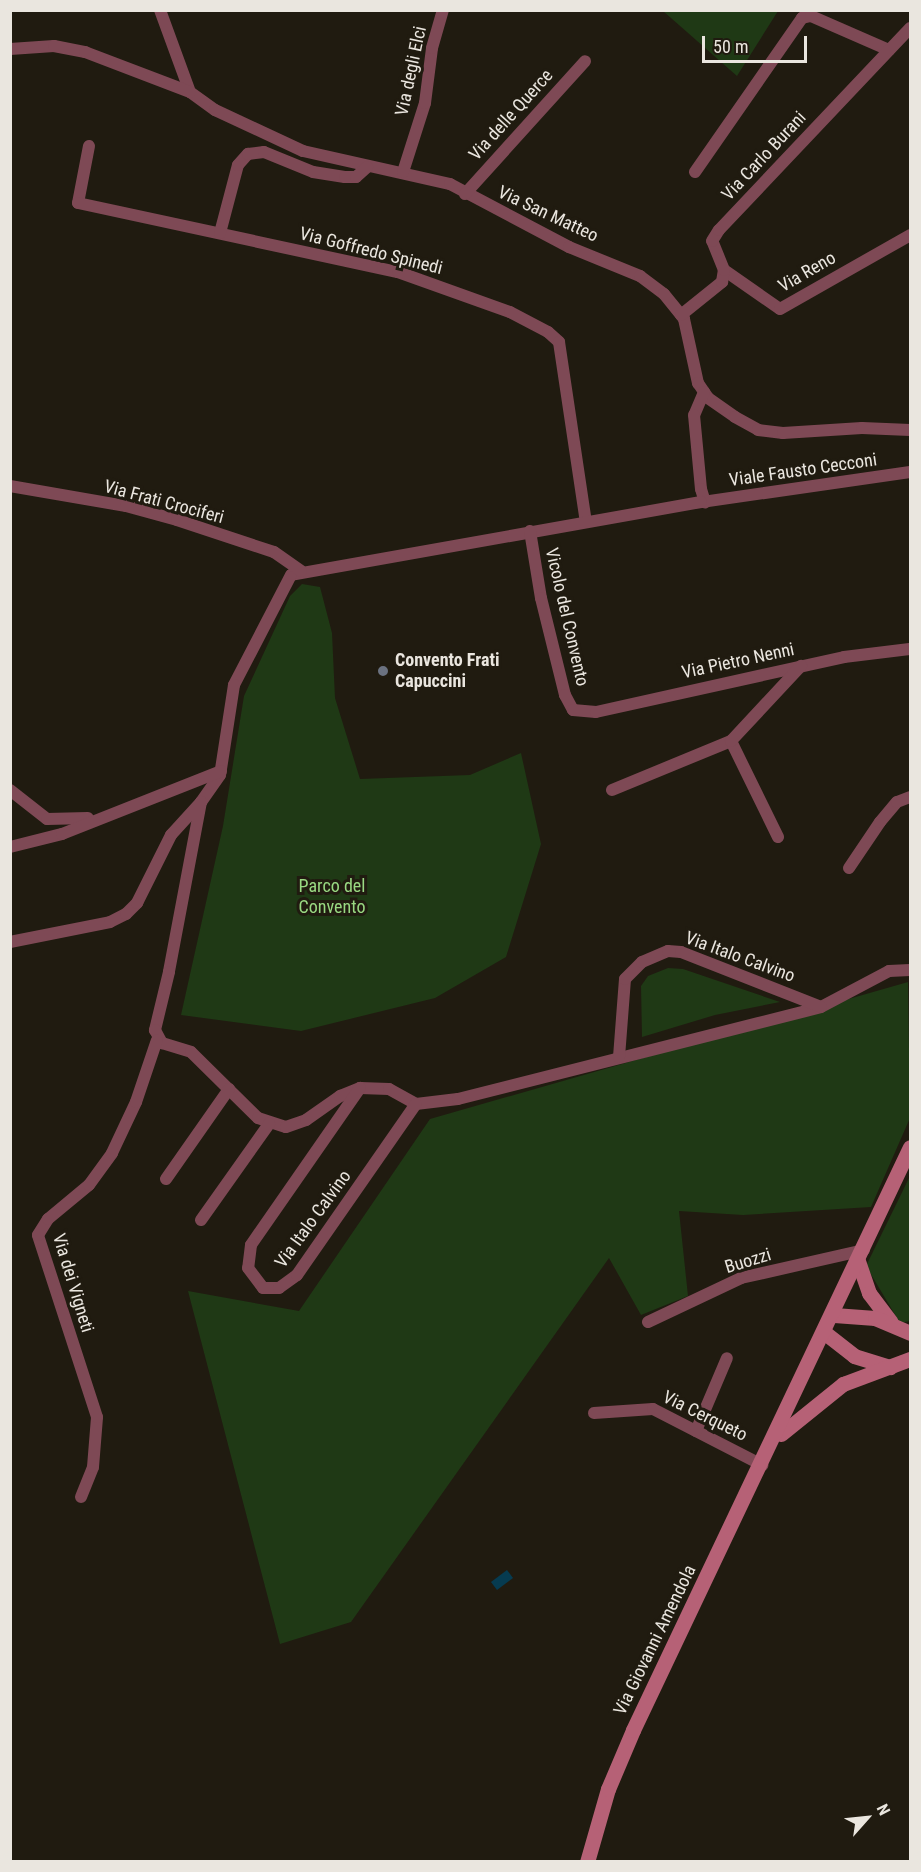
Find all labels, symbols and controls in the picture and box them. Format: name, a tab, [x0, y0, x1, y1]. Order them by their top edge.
street label: Via degli Elci	[391, 24, 431, 118]
scale bar	[705, 24, 810, 62]
text: 50 m	[713, 36, 748, 57]
street label: Via delle Querce	[464, 65, 558, 165]
street label: Via Carlo Burani	[717, 107, 811, 205]
street label: Via San Matteo	[494, 181, 602, 247]
street label: Via Goffredo Spinedi	[297, 223, 445, 279]
street label: Via Reno	[774, 247, 840, 297]
street label: Viale Fausto Cecconi	[728, 449, 878, 491]
street label: Via Frati Crociferi	[102, 476, 226, 528]
street label: Vicolo del Convento	[541, 546, 593, 688]
street label: Via Pietro Nenni	[680, 639, 796, 683]
place label: Convento Frati Capuccini	[395, 650, 499, 692]
marker: Convento Frati Capuccini	[376, 664, 390, 678]
park label: Parco del Convento	[299, 876, 365, 918]
street label: Via Italo Calvino	[682, 927, 798, 987]
street label: Via Italo Calvino	[270, 1166, 356, 1272]
street label: Via dei Vigneti	[48, 1231, 98, 1335]
street label: Buozzi	[722, 1244, 774, 1278]
street label: Via Cerqueto	[659, 1386, 751, 1446]
street label: Via Giovanni Amendola	[609, 1561, 701, 1719]
north arrow	[837, 1788, 897, 1848]
text: N	[873, 1801, 894, 1818]

